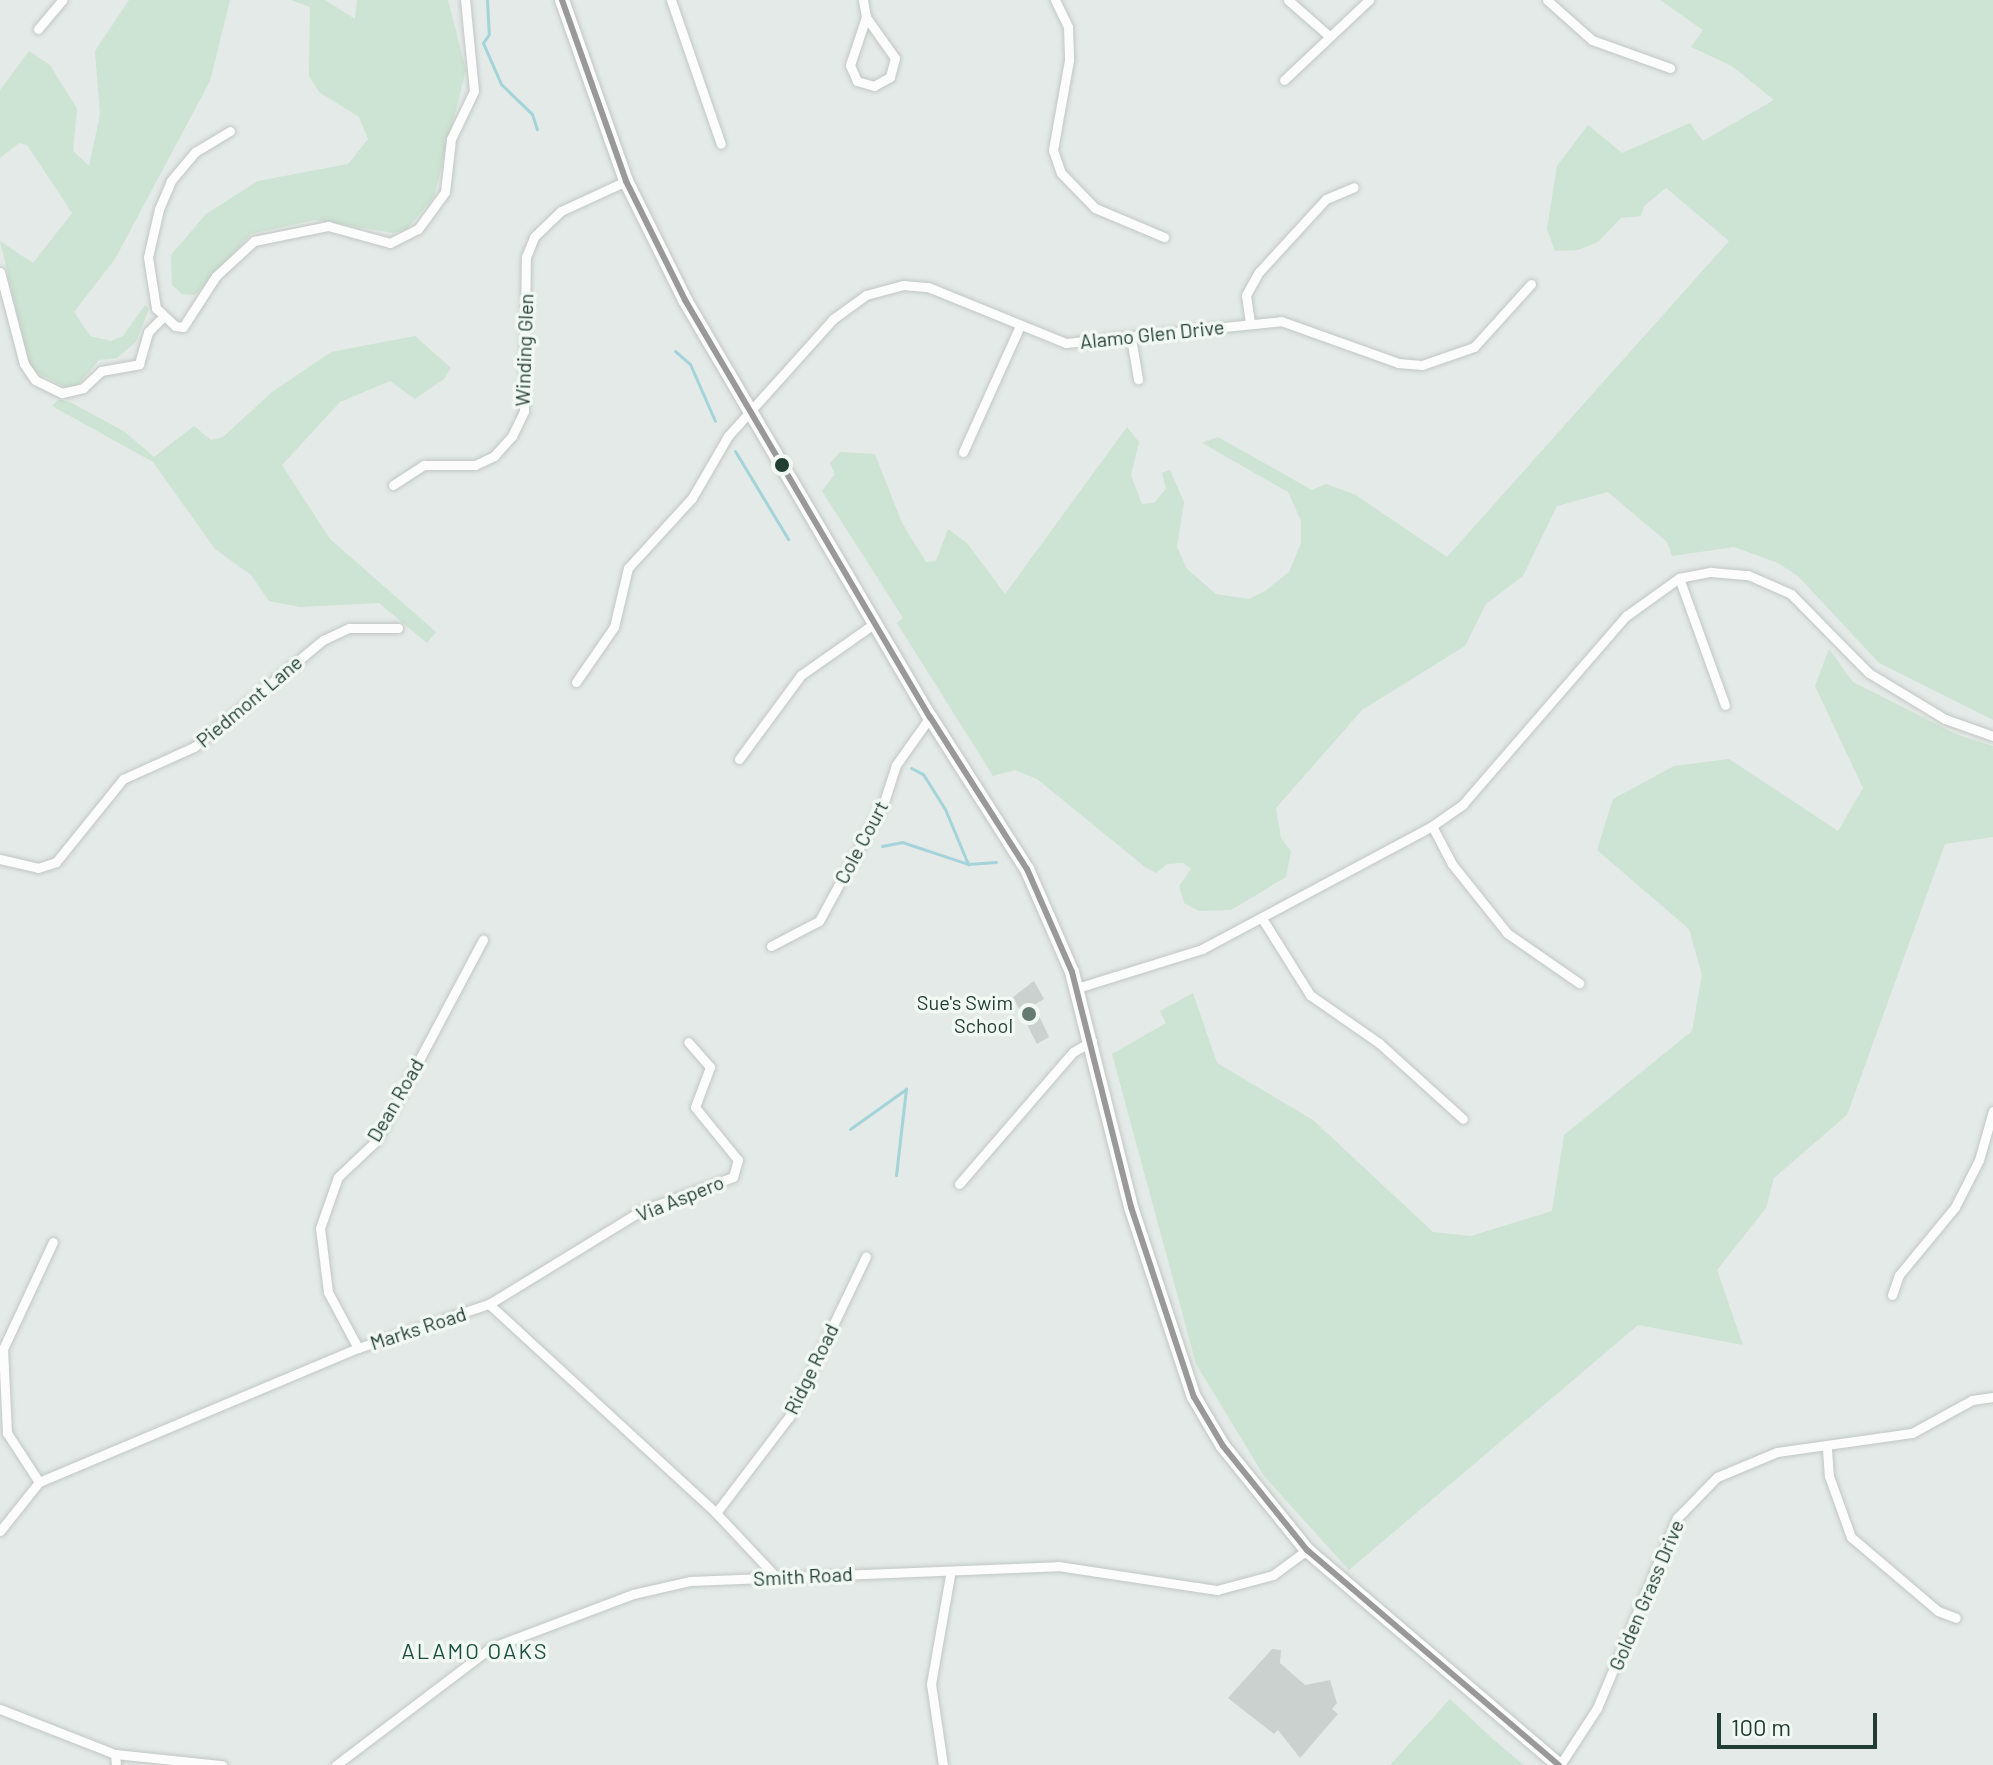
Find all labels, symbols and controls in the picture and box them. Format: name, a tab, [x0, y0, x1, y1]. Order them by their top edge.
street label: Winding Glen	[510, 293, 538, 407]
street label: Alamo Glen Drive	[1079, 314, 1225, 354]
unlabelled marker	[774, 457, 790, 473]
street label: Piedmont Lane	[191, 650, 307, 752]
street label: Cole Court	[829, 796, 893, 888]
place label: Sue's Swim School	[917, 990, 1013, 1037]
marker: Sue's Swim School	[1020, 1005, 1038, 1023]
street label: Dean Road	[362, 1054, 428, 1146]
street label: Via Aspero	[633, 1170, 727, 1226]
street label: Marks Road	[367, 1301, 469, 1355]
street label: Ridge Road	[779, 1320, 843, 1418]
street label: Golden Grass Drive	[1603, 1516, 1689, 1674]
street label: Smith Road	[753, 1561, 853, 1591]
district label: ALAMO OAKS	[401, 1638, 549, 1664]
scale bar	[1721, 1697, 1881, 1747]
text: 100 m	[1731, 1712, 1791, 1741]

